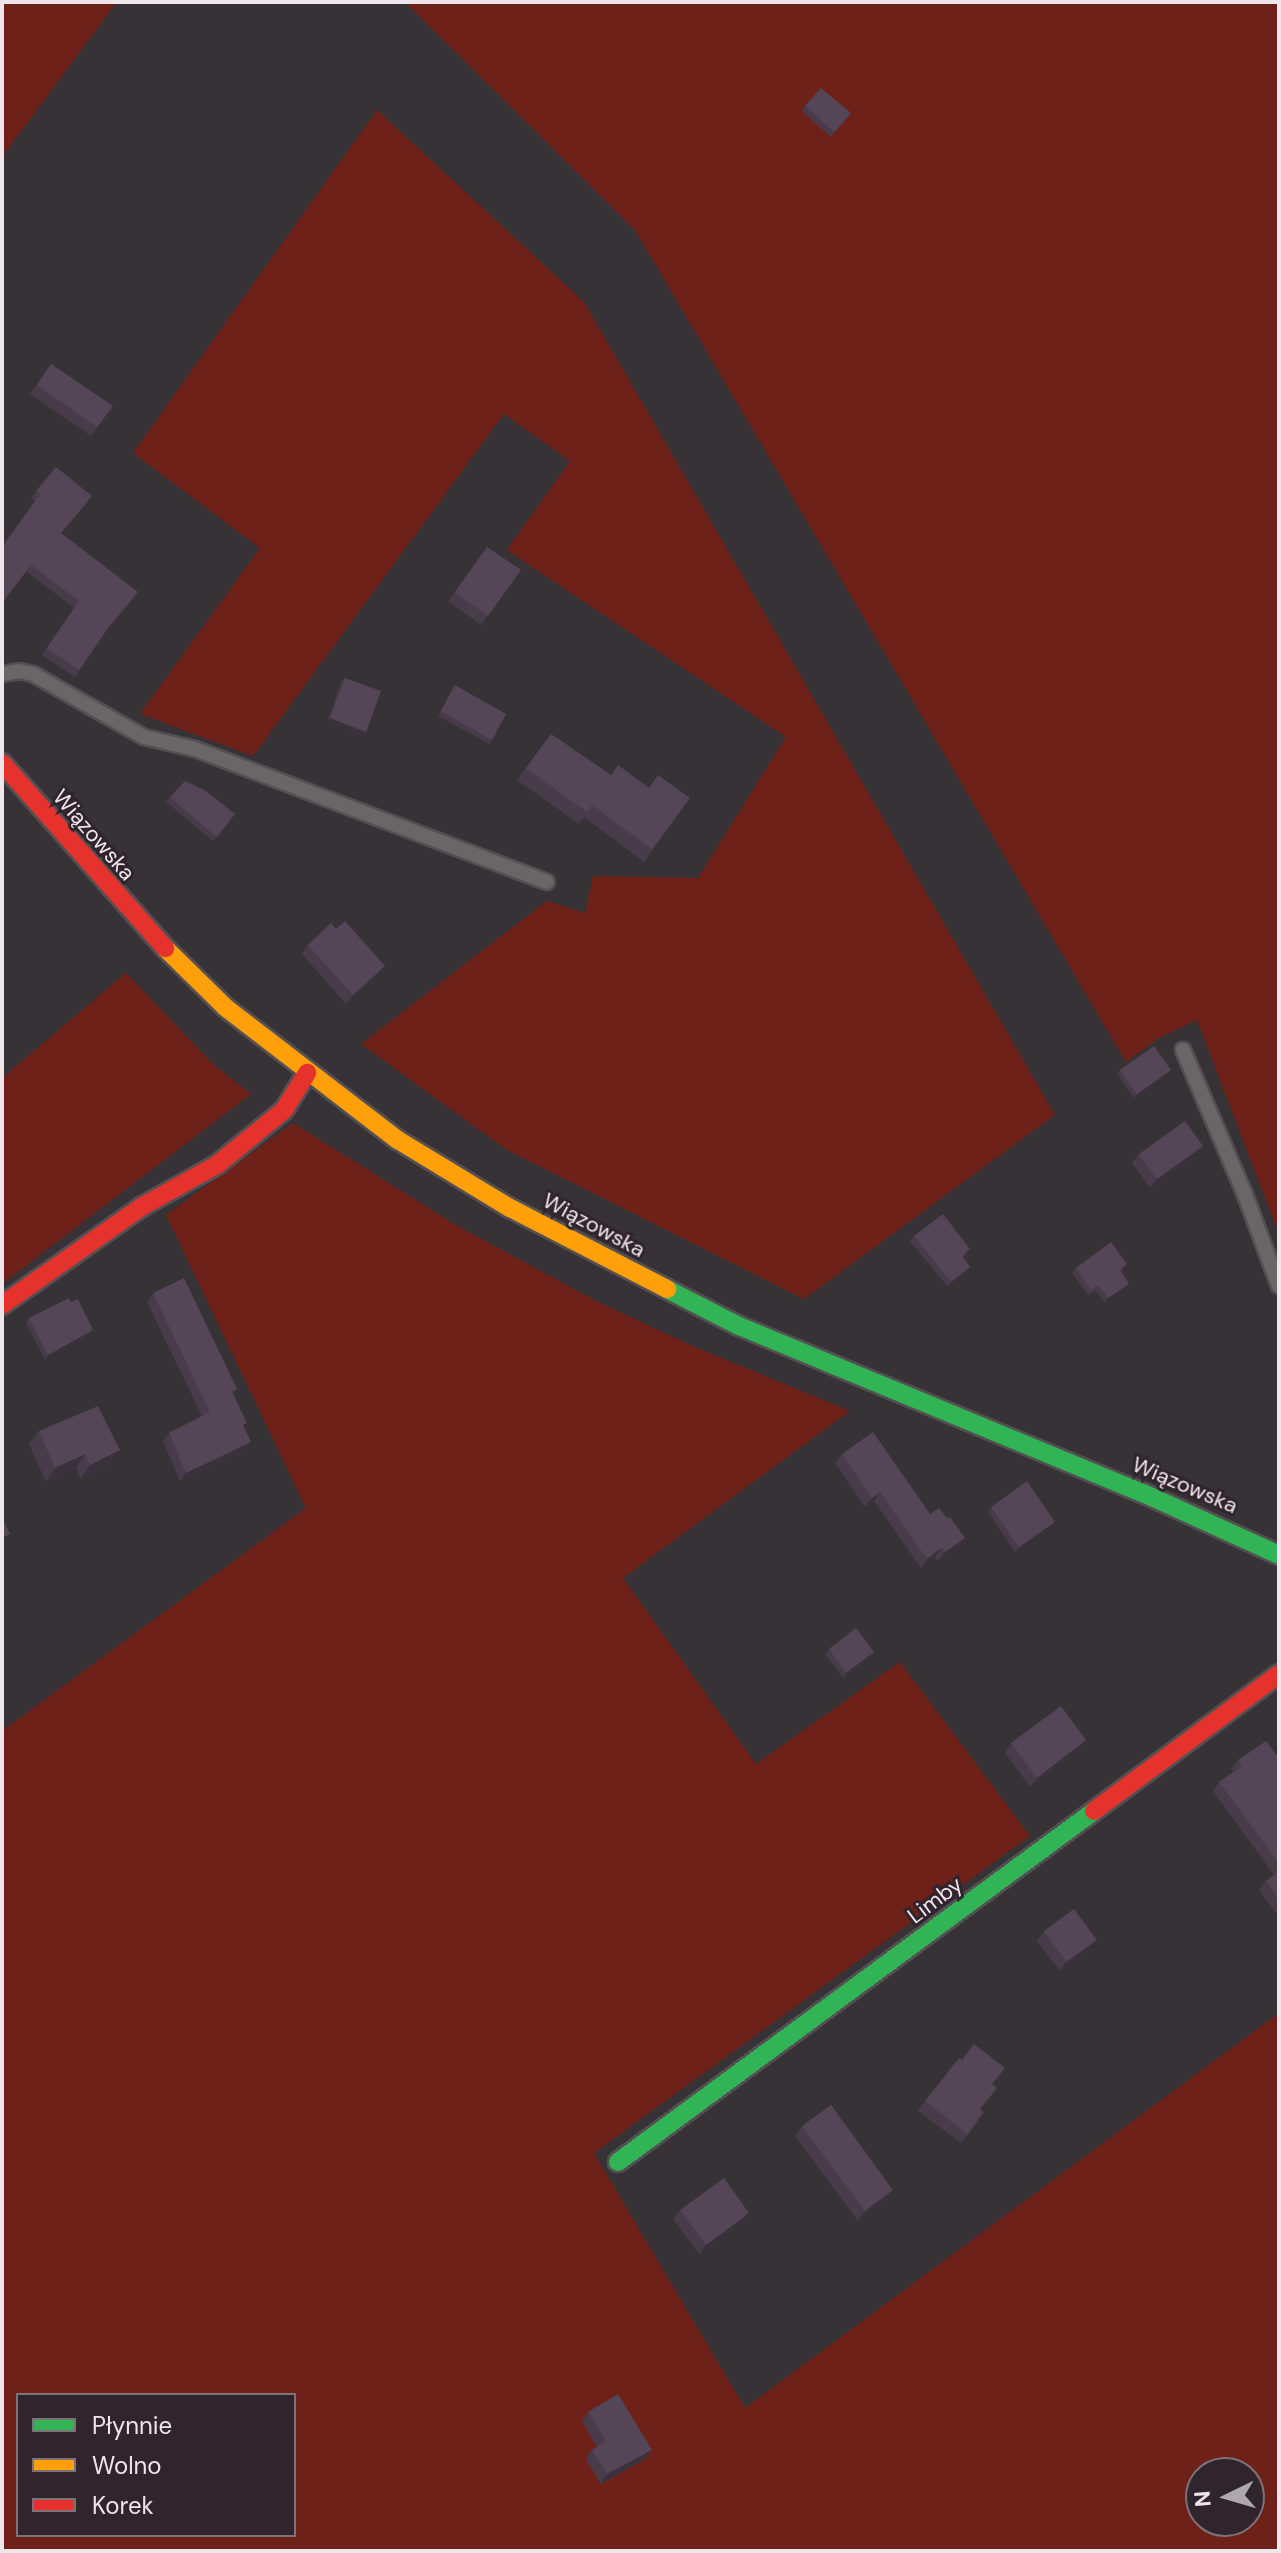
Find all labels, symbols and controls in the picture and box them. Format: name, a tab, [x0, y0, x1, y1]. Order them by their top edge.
street label: Wiązowska	[47, 784, 141, 886]
street label: Wiązowska	[538, 1187, 650, 1263]
street label: Wiązowska	[1128, 1451, 1242, 1519]
street label: Limby	[902, 1871, 968, 1929]
legend	[16, 2393, 296, 2537]
text: Płynnie	[92, 2410, 172, 2441]
text: Wolno	[92, 2450, 162, 2481]
north arrow	[1185, 2457, 1265, 2537]
text: Korek	[92, 2490, 154, 2521]
text: N	[1187, 2490, 1218, 2508]

